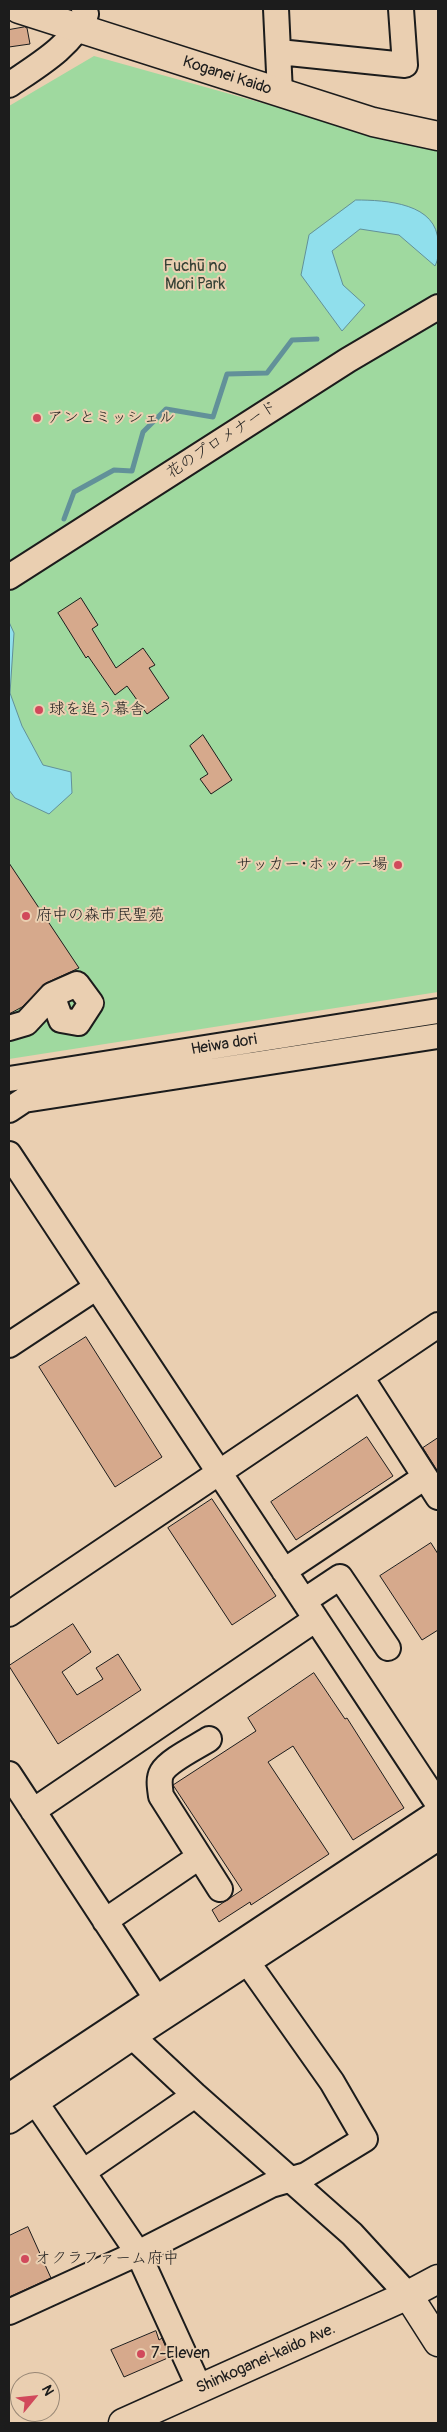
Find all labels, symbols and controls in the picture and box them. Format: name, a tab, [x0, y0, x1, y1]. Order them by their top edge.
street label: Koganei Kaido	[180, 53, 274, 99]
park label: Fuchū no Mori Park	[163, 257, 227, 295]
street label: 花のプロメナード	[163, 397, 281, 483]
place label: アンとミッシェル	[47, 408, 175, 428]
marker: アンとミッシェル	[31, 412, 43, 424]
place label: 球を追う幕舎	[49, 700, 145, 720]
marker: 球を追う幕舎	[33, 704, 45, 716]
place label: サッカー･ホッケー場	[236, 855, 388, 875]
marker: サッカー･ホッケー場	[392, 859, 404, 871]
place label: 府中の森市民聖苑	[36, 906, 164, 926]
marker: 府中の森市民聖苑	[20, 910, 32, 922]
street label: Heiwa dori	[190, 1030, 258, 1060]
place label: オクラファーム府中	[35, 2249, 179, 2269]
marker: オクラファーム府中	[19, 2253, 31, 2265]
street label: Shinkoganei-kaido Ave.	[193, 2320, 339, 2398]
place label: 7-Eleven	[151, 2344, 210, 2364]
marker: 7-Eleven	[135, 2348, 147, 2360]
north arrow	[10, 2372, 60, 2422]
text: N	[38, 2382, 58, 2398]

